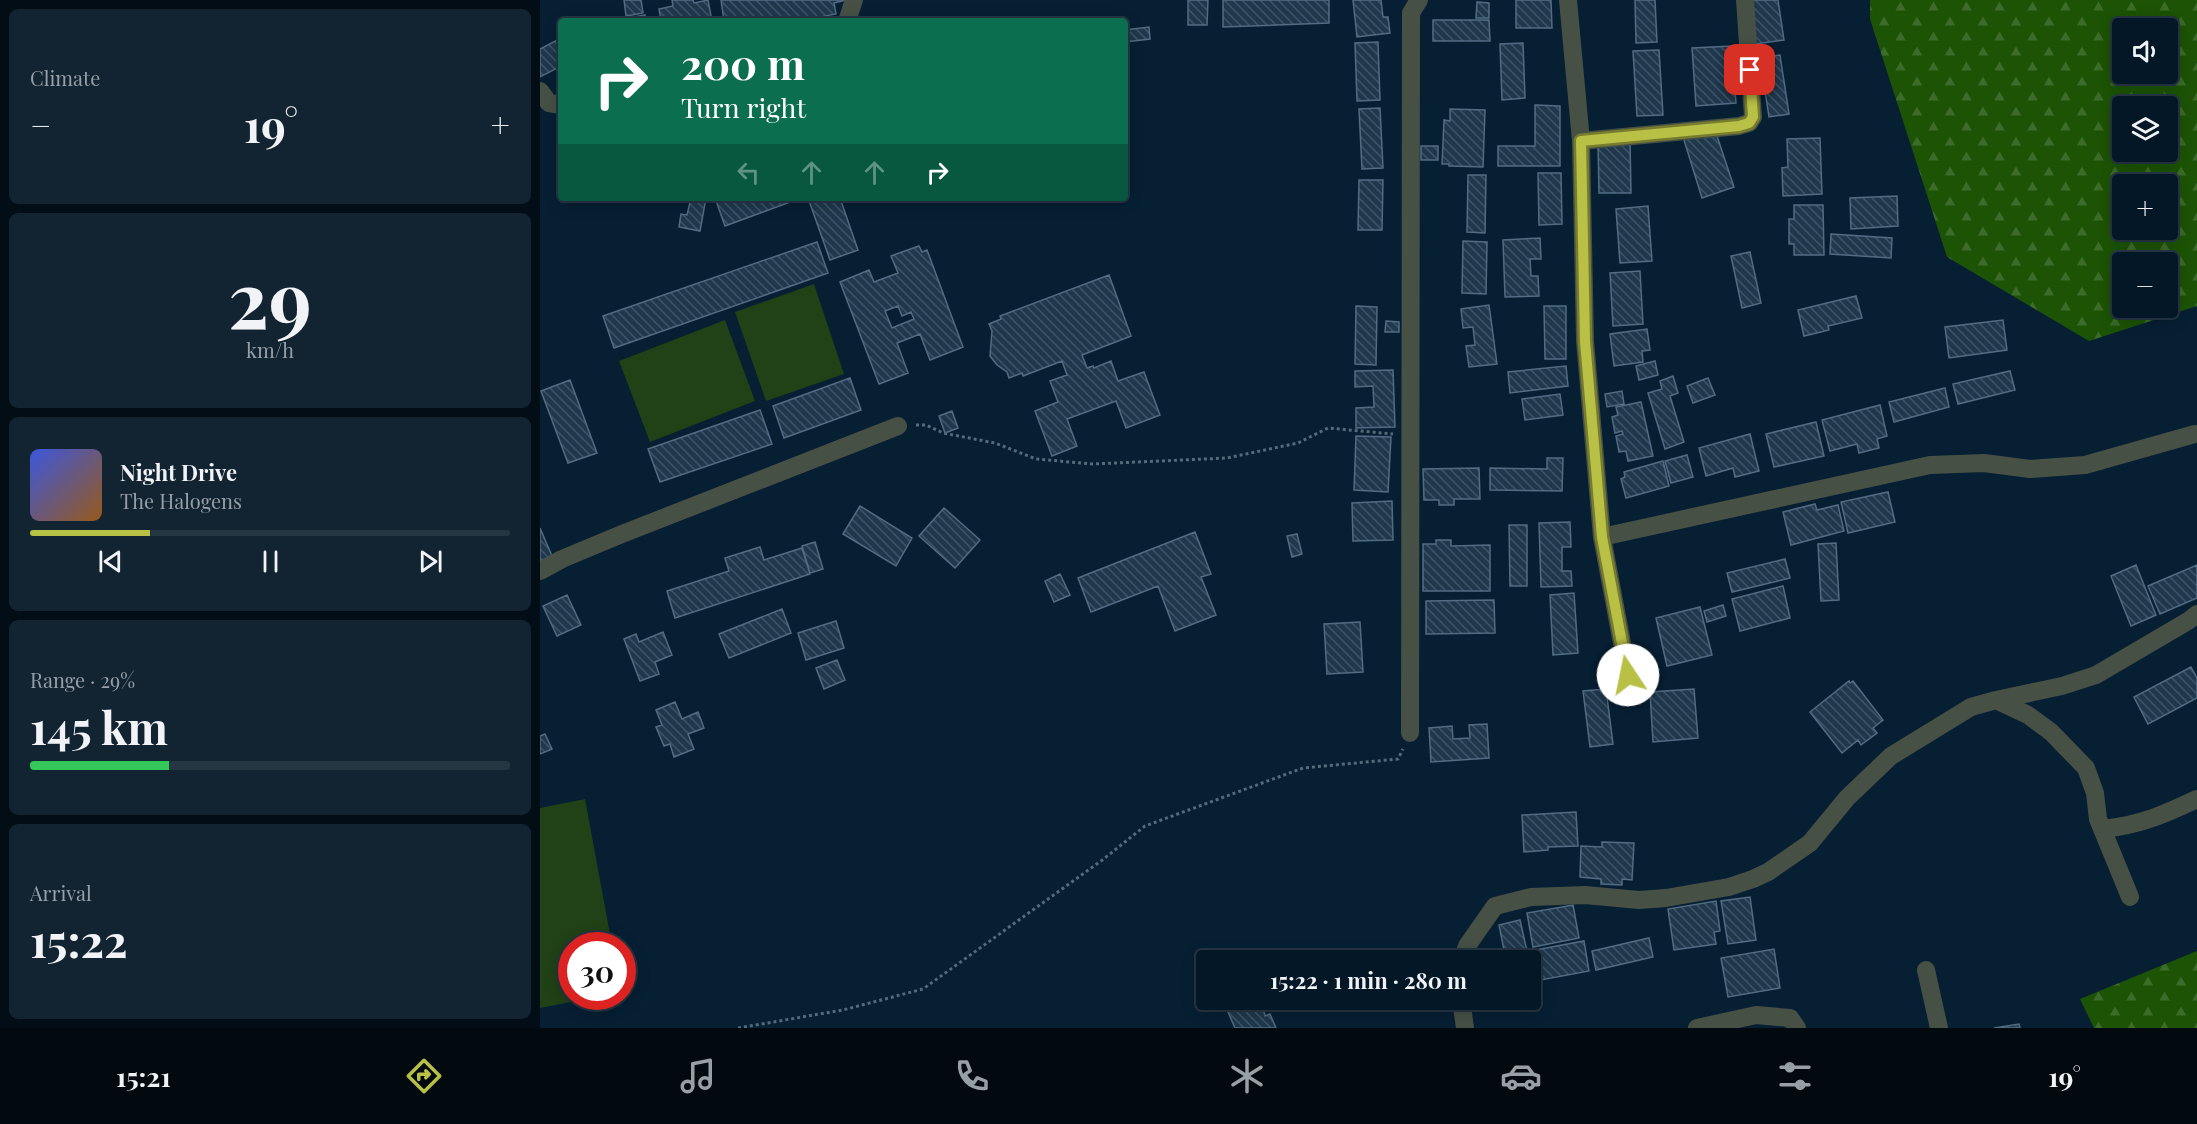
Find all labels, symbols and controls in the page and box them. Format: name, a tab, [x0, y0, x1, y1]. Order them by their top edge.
map controls	[2112, 18, 2178, 318]
button: sound	[2112, 18, 2178, 84]
text: 200 m	[681, 35, 805, 91]
icon: right	[582, 42, 660, 120]
pin	[1724, 44, 1775, 95]
icon: arrive	[1733, 53, 1766, 86]
text: Climate	[30, 64, 100, 91]
text: Turn right	[681, 89, 806, 125]
text: 19°	[244, 94, 298, 154]
button: layers	[2112, 96, 2178, 162]
text: −	[30, 102, 51, 146]
text: +	[491, 102, 510, 146]
icon: left	[732, 156, 765, 189]
icon: ahead	[795, 156, 828, 189]
icon: ahead	[858, 156, 891, 189]
icon: right	[921, 156, 954, 189]
button: +	[2112, 174, 2178, 240]
text: 29	[228, 245, 312, 349]
button: −	[2112, 252, 2178, 318]
text: km/h	[246, 336, 294, 363]
text: Night Drive	[120, 457, 237, 487]
text: The Halogens	[120, 487, 242, 514]
icon: previous	[94, 545, 127, 578]
icon: pause	[254, 545, 287, 578]
icon: next	[414, 545, 447, 578]
position arrow	[1596, 643, 1660, 707]
text: Range · 29%	[30, 666, 135, 693]
text: 145 km	[30, 696, 168, 756]
text: Arrival	[30, 879, 92, 906]
text: 15:22	[30, 909, 128, 969]
speed limit sign: 30	[558, 932, 636, 1010]
text: 15:22 · 1 min · 280 m	[1270, 965, 1467, 995]
icon: directions	[403, 1055, 445, 1097]
icon: music	[677, 1055, 719, 1097]
icon: phone	[951, 1055, 993, 1097]
icon: climate	[1226, 1055, 1268, 1097]
icon: car	[1500, 1055, 1542, 1097]
icon: filters	[1774, 1055, 1816, 1097]
text: 15:21	[116, 1058, 171, 1094]
text: 19°	[2048, 1058, 2081, 1094]

